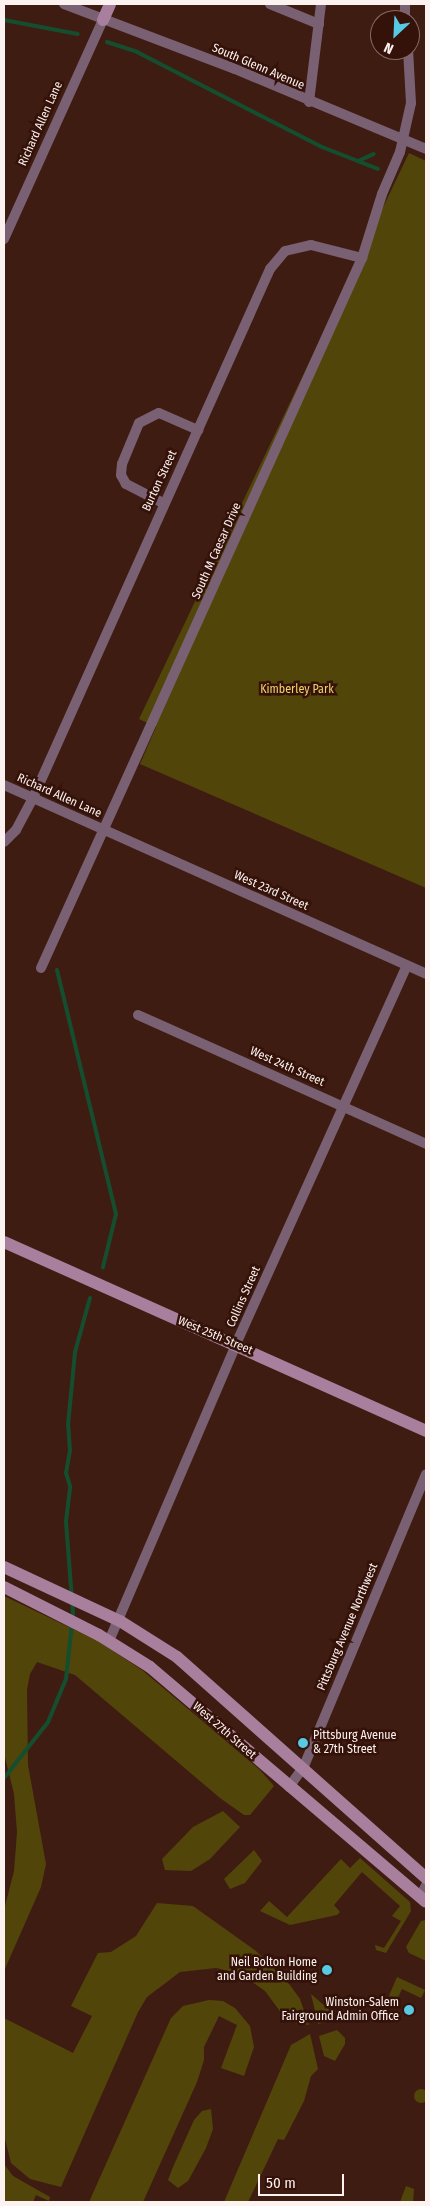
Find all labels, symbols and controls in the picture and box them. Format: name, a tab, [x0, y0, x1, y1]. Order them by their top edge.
north arrow	[370, 10, 420, 60]
text: N	[381, 39, 396, 58]
street label: South Glenn Avenue	[210, 41, 306, 93]
street label: Richard Allen Lane	[16, 79, 66, 169]
street label: Burton Street	[140, 448, 180, 514]
street label: South M Caesar Drive	[189, 501, 245, 601]
park label: Kimberley Park	[260, 683, 334, 697]
street label: Richard Allen Lane	[14, 771, 104, 821]
street label: West 23rd Street	[232, 868, 310, 914]
street label: West 24th Street	[247, 1044, 327, 1090]
street label: Collins Street	[224, 1264, 264, 1330]
street label: West 25th Street	[175, 1314, 255, 1358]
street label: Pittsburg Avenue Northwest	[315, 1561, 381, 1693]
street label: West 27th Street	[189, 1700, 259, 1762]
place label: Pittsburg Avenue & 27th Street	[313, 1729, 396, 1757]
marker: Pittsburg Avenue & 27th Street	[297, 1737, 309, 1749]
place label: Neil Bolton Home and Garden Building	[217, 1956, 317, 1984]
marker: Neil Bolton Home and Garden Building	[321, 1964, 333, 1976]
place label: Winston-Salem Fairground Admin Office	[281, 1996, 399, 2024]
marker: Winston-Salem Fairground Admin Office	[403, 2004, 415, 2016]
scale bar	[260, 2164, 346, 2196]
text: 50 m	[266, 2174, 296, 2192]

